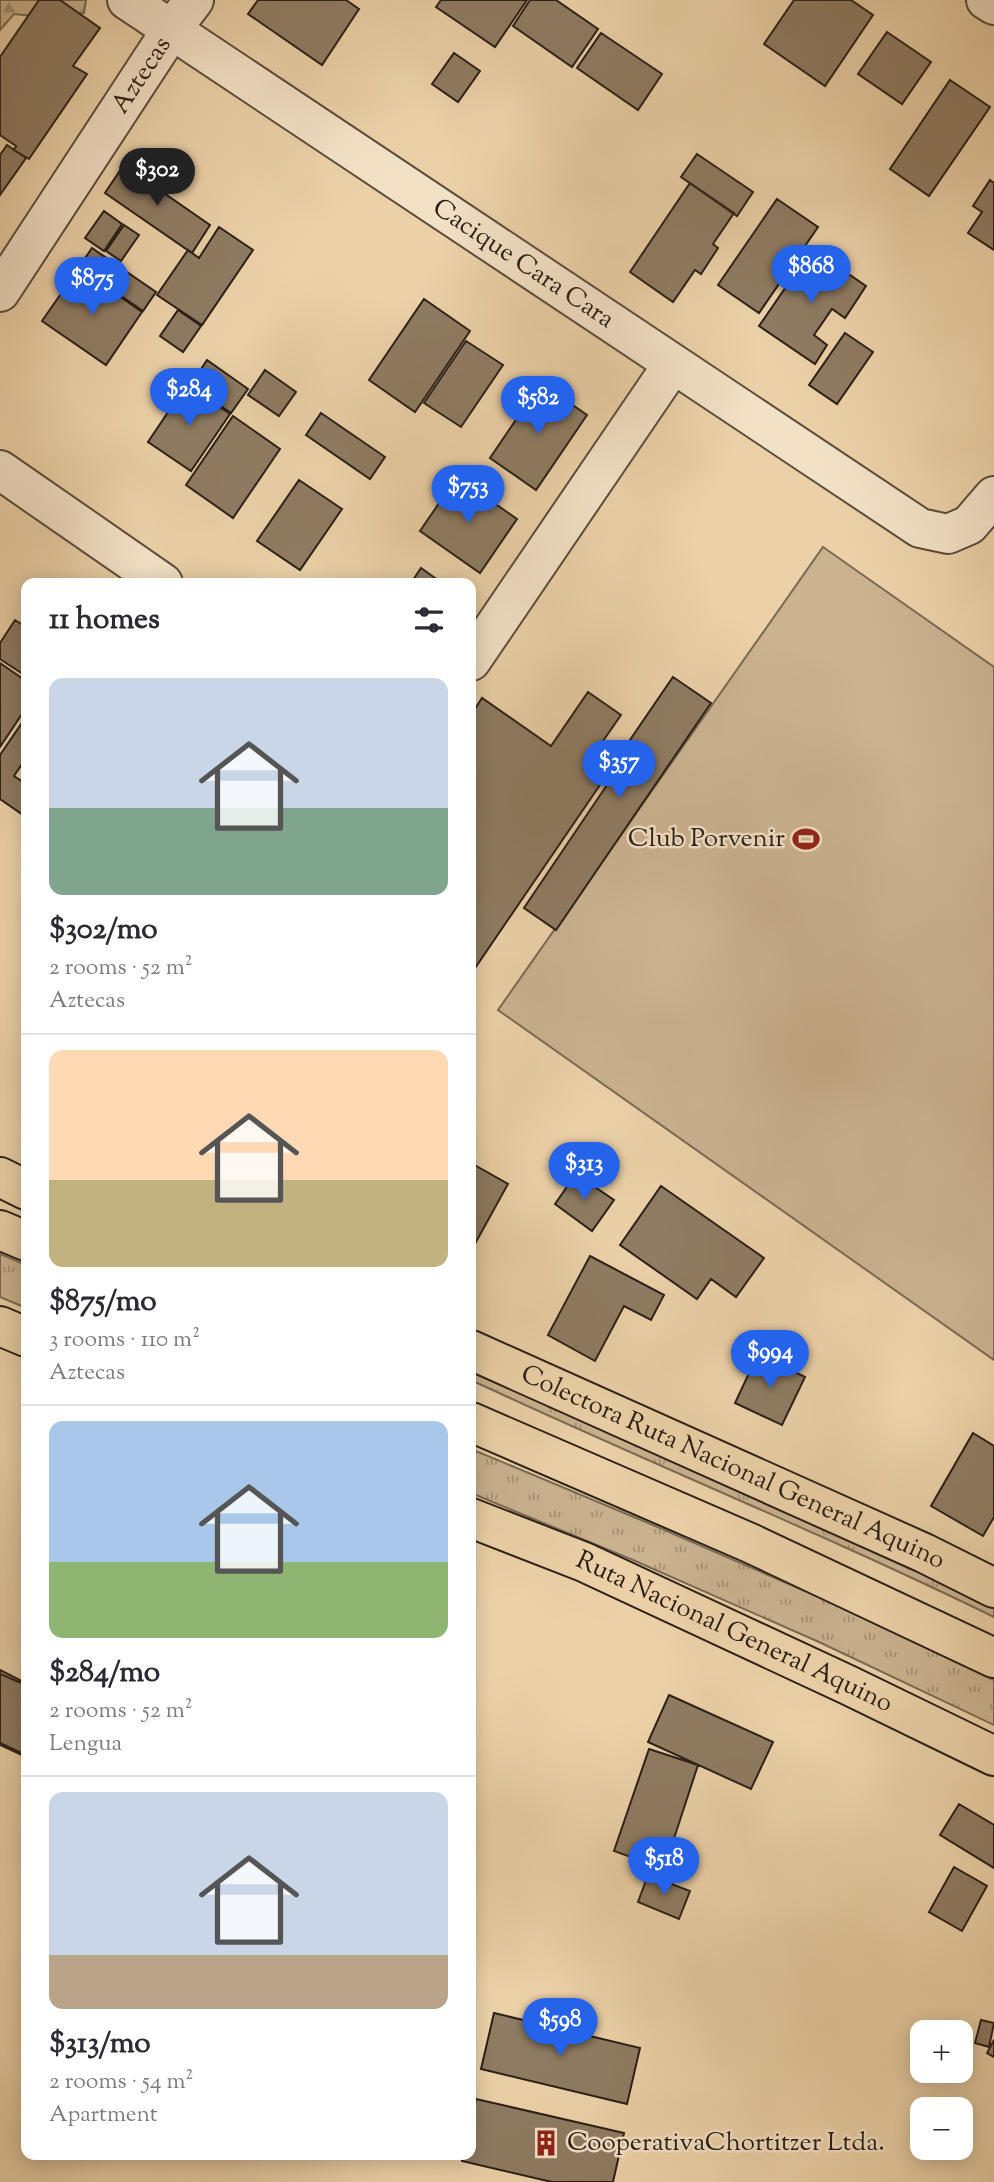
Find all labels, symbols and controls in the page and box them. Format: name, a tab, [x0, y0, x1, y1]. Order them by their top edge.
street label: Aztecas	[103, 29, 181, 121]
pin: $302	[116, 148, 198, 208]
text: $302	[135, 154, 179, 187]
street label: Cacique Cara Cara	[425, 190, 622, 338]
pin: $868	[770, 246, 852, 305]
text: $868	[788, 251, 834, 284]
pin: $875	[51, 258, 133, 317]
text: $875	[70, 263, 114, 296]
pin: $284	[148, 368, 230, 428]
text: $284	[166, 374, 212, 407]
pin: $582	[497, 376, 579, 436]
text: $582	[517, 382, 559, 415]
pin: $753	[427, 466, 509, 525]
text: $753	[448, 471, 488, 504]
text: 11 homes	[49, 599, 160, 642]
icon: filters	[410, 601, 448, 639]
icon: home	[186, 723, 312, 849]
pin: $357	[578, 740, 660, 800]
text: $357	[599, 746, 639, 779]
place label: Club Porvenir	[628, 821, 785, 858]
sports icon: Club Porvenir	[791, 824, 821, 854]
text: $302/mo	[49, 909, 158, 952]
text: 2 rooms · 52 m²	[49, 952, 192, 985]
text: Aztecas	[49, 985, 125, 1018]
icon: home	[186, 1095, 312, 1221]
pin: $313	[543, 1142, 625, 1202]
text: $313	[565, 1148, 603, 1181]
text: $875/mo	[49, 1281, 157, 1324]
text: 3 rooms · 110 m²	[49, 1324, 200, 1357]
pin: $994	[729, 1330, 811, 1390]
text: $994	[747, 1336, 793, 1369]
street label: Colectora Ruta Nacional General Aquino	[515, 1356, 951, 1579]
text: Aztecas	[49, 1357, 125, 1390]
icon: home	[186, 1466, 312, 1592]
street label: Ruta Nacional General Aquino	[570, 1542, 899, 1722]
text: $284/mo	[49, 1652, 160, 1695]
text: 2 rooms · 52 m²	[49, 1695, 192, 1728]
text: Lengua	[49, 1728, 122, 1761]
icon: home	[186, 1837, 312, 1963]
pin: $518	[623, 1838, 705, 1897]
text: $518	[644, 1843, 684, 1876]
pin: $598	[519, 1998, 601, 2058]
text: $598	[539, 2004, 581, 2037]
map controls	[910, 2020, 973, 2160]
button: +	[910, 2020, 973, 2083]
text: $313/mo	[49, 2023, 151, 2066]
text: 2 rooms · 54 m²	[49, 2066, 193, 2099]
button: −	[910, 2097, 973, 2160]
text: Apartment	[49, 2099, 158, 2132]
place label: CooperativaChortitzer Ltda.	[567, 2125, 885, 2162]
building icon: CooperativaChortitzer Ltda.	[531, 2128, 561, 2158]

